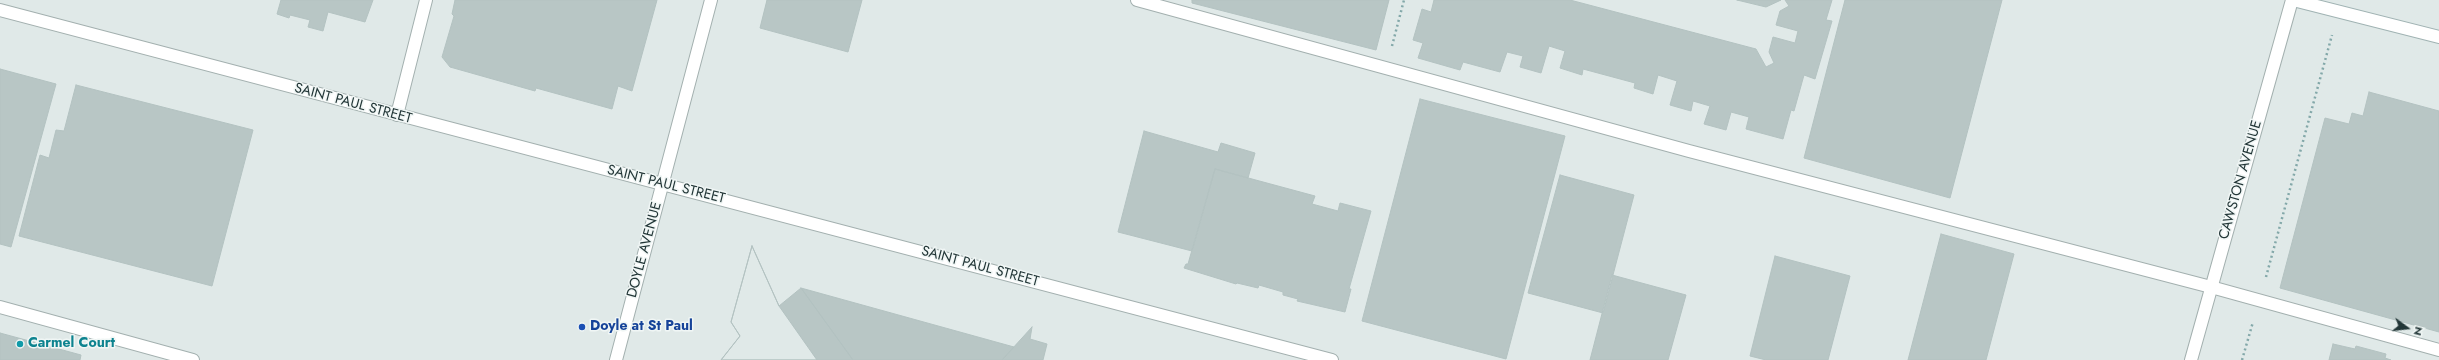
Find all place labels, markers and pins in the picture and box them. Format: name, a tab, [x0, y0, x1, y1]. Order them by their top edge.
place label: Doyle at St Paul	[590, 319, 693, 335]
marker: Doyle at St Paul	[577, 322, 587, 332]
place label: Carmel Court	[28, 336, 115, 352]
marker: Carmel Court	[15, 339, 25, 349]

